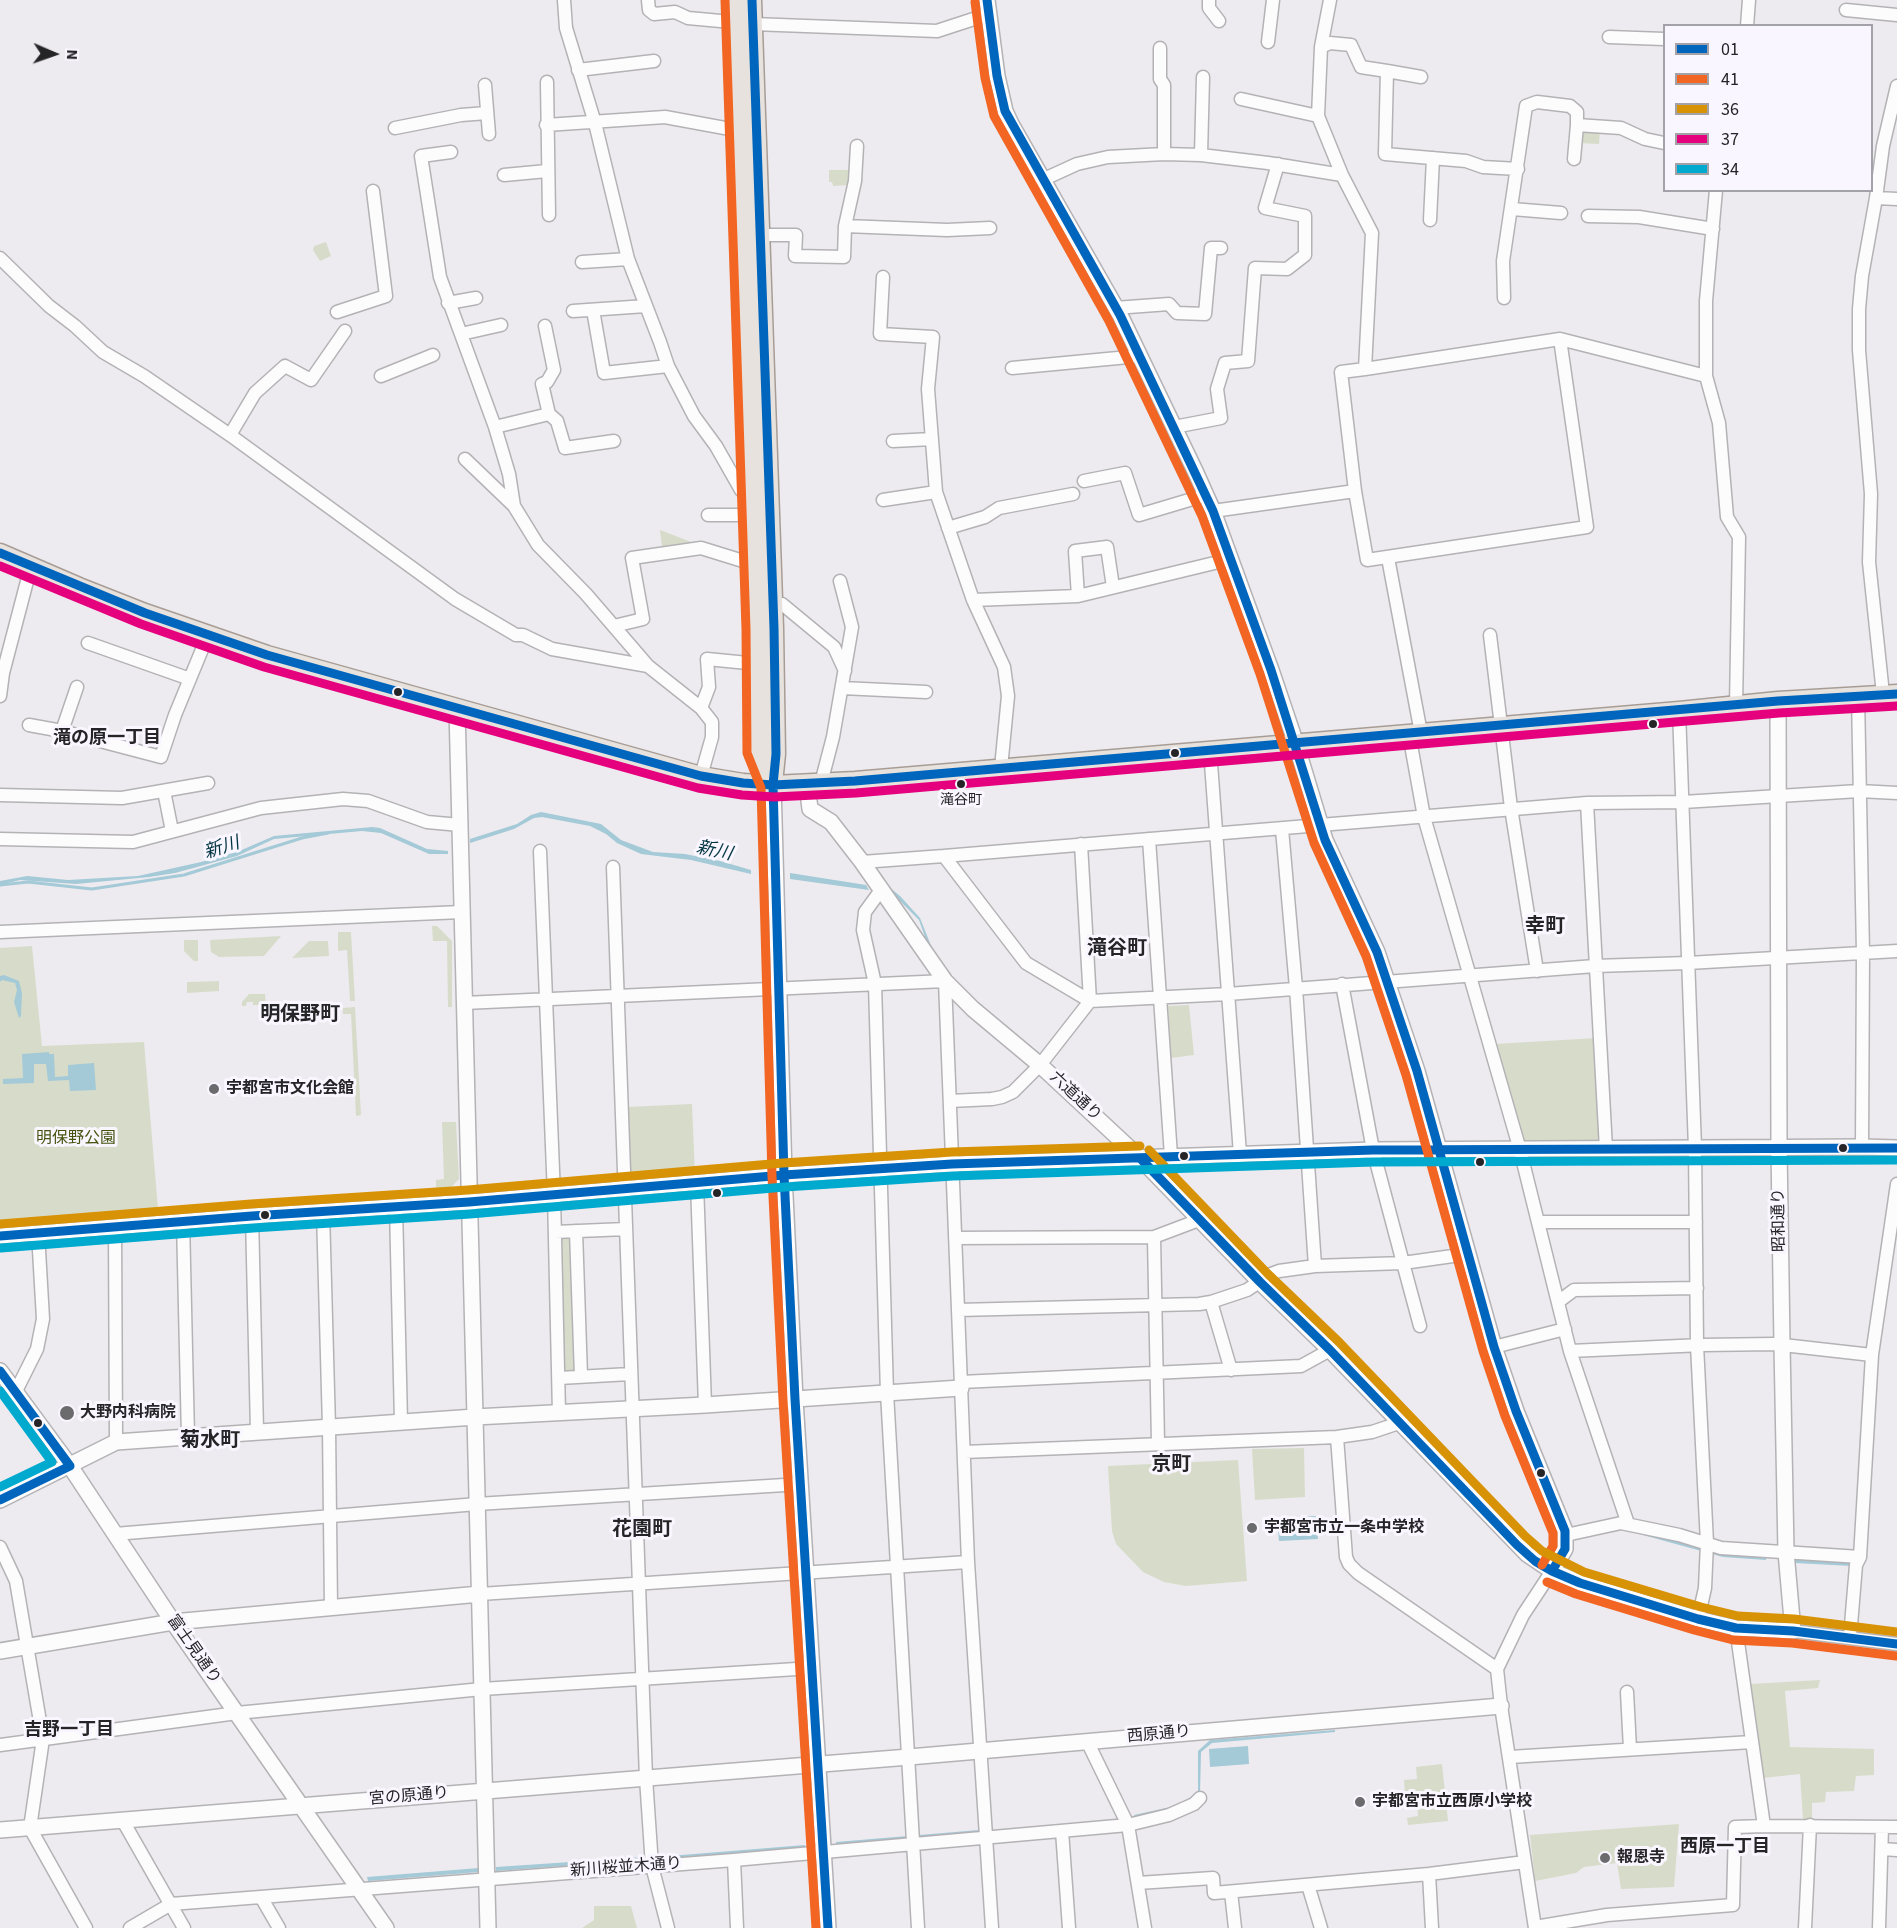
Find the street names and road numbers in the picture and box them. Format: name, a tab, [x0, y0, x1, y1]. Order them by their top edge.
street label: 六道通り	[1045, 1068, 1105, 1126]
street label: 昭和通り	[1770, 1188, 1790, 1252]
street label: 富士見通り	[162, 1612, 224, 1688]
street label: 西原通り	[1126, 1723, 1192, 1747]
street label: 宮の原通り	[368, 1784, 450, 1810]
street label: 新川桜並木通り	[569, 1855, 683, 1881]

